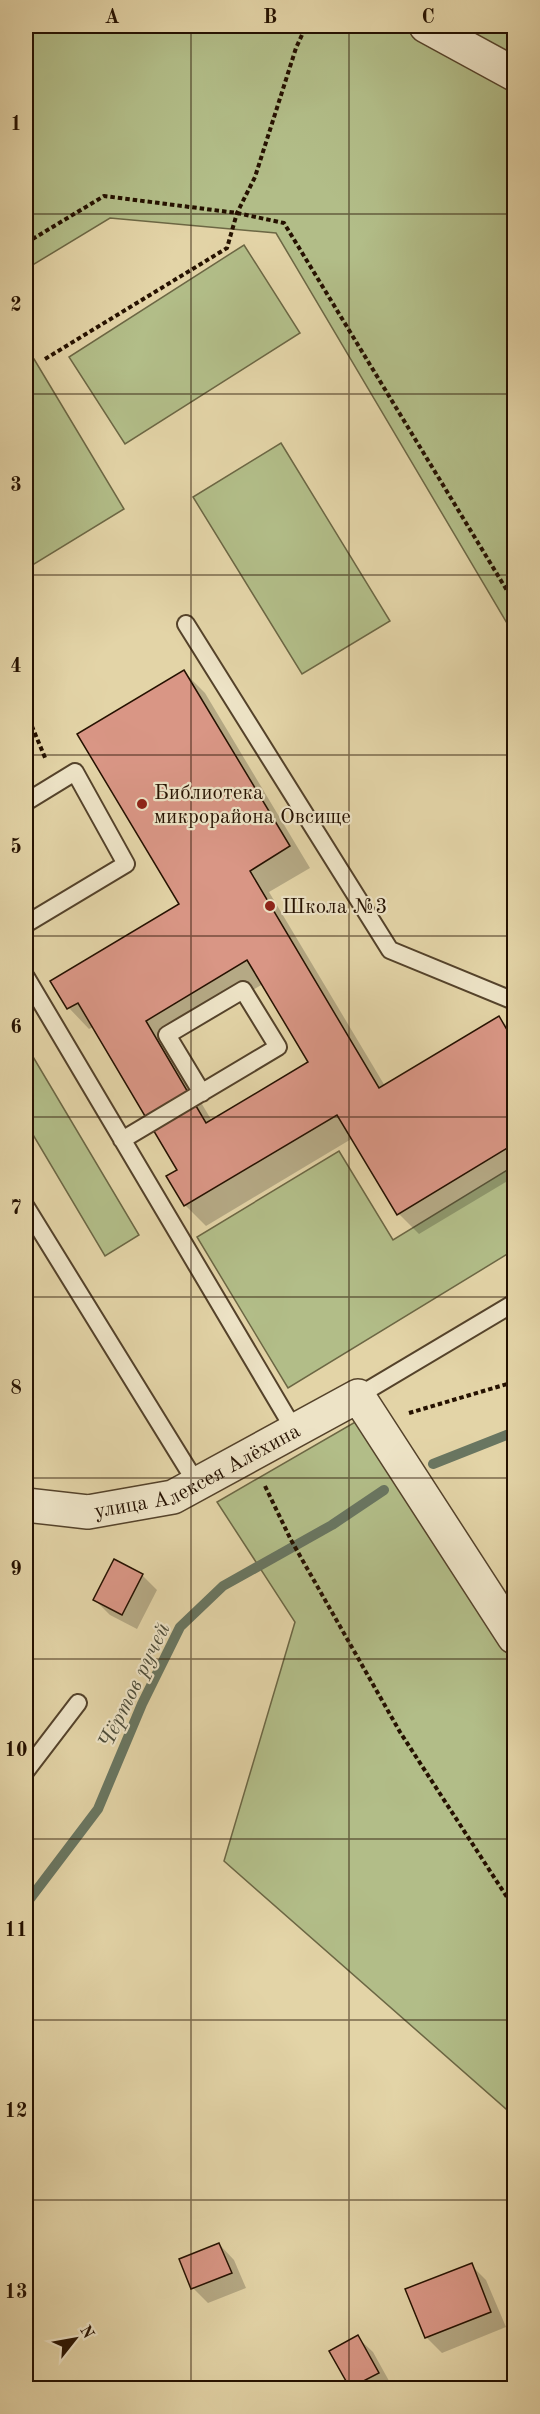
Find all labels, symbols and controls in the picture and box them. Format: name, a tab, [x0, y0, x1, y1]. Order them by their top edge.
text: A	[104, 8, 120, 28]
text: B	[263, 8, 277, 28]
text: C	[421, 8, 435, 28]
text: 1	[10, 115, 22, 135]
text: 2	[10, 296, 22, 316]
text: 3	[10, 476, 22, 496]
text: 4	[10, 657, 22, 677]
place label: Библиотека микрорайона Овсище	[154, 783, 351, 828]
marker: Библиотека микрорайона Овсище	[135, 797, 149, 811]
text: 5	[10, 837, 22, 858]
place label: Школа №3	[282, 897, 388, 918]
marker: Школа №3	[263, 899, 277, 913]
text: 6	[10, 1018, 22, 1038]
text: 7	[10, 1199, 22, 1219]
text: 8	[10, 1379, 22, 1399]
street label: улица Алексея Алёхина	[93, 1421, 304, 1523]
text: 9	[10, 1560, 22, 1580]
water label: Чёртов ручей	[95, 1619, 175, 1752]
text: 10	[4, 1741, 28, 1761]
text: 11	[4, 1921, 28, 1941]
text: 12	[4, 2102, 28, 2122]
text: 13	[4, 2283, 28, 2303]
north arrow	[45, 2309, 105, 2369]
text: N	[76, 2323, 97, 2342]

